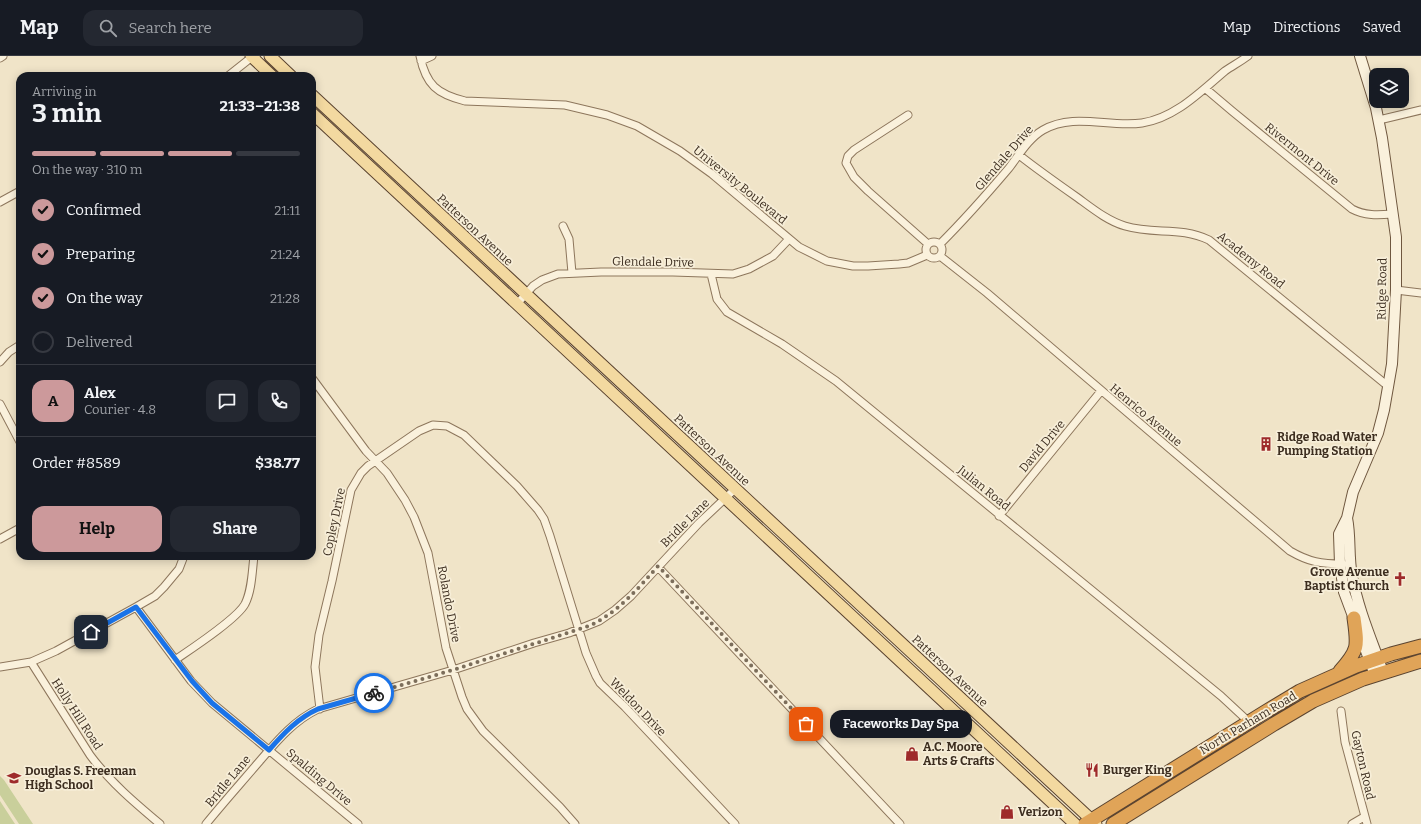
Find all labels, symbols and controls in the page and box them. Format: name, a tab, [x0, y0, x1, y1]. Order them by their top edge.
search box	[83, 10, 363, 46]
text: Map	[20, 16, 59, 39]
icon: search	[97, 17, 119, 39]
text: Search here	[129, 19, 212, 37]
text: Map	[1223, 19, 1251, 36]
text: Directions	[1273, 19, 1341, 36]
text: Saved	[1363, 19, 1401, 36]
map controls	[1369, 68, 1409, 108]
button: layers	[1369, 68, 1409, 108]
text: Arriving in	[32, 84, 97, 99]
text: 21:33–21:38	[219, 97, 300, 115]
text: 3 min	[32, 98, 101, 129]
street label: Rivermont Drive	[1262, 120, 1342, 188]
street label: Glendale Drive	[972, 123, 1036, 193]
street label: University Boulevard	[690, 143, 790, 227]
text: On the way · 310 m	[32, 162, 142, 177]
street label: Patterson Avenue	[434, 191, 516, 269]
icon: check	[32, 199, 54, 221]
text: Confirmed	[66, 201, 141, 219]
text: 21:11	[274, 203, 300, 218]
street label: Academy Road	[1215, 229, 1287, 291]
icon: check	[32, 243, 54, 265]
text: Preparing	[66, 245, 135, 263]
text: 21:24	[270, 247, 300, 262]
street label: Glendale Drive	[612, 254, 694, 270]
street label: Ridge Road	[1374, 258, 1390, 320]
icon: check	[32, 287, 54, 309]
text: On the way	[66, 289, 143, 307]
text: 21:28	[270, 291, 300, 306]
text: Delivered	[66, 333, 133, 351]
button: chat	[206, 380, 248, 422]
button: phone	[258, 380, 300, 422]
street label: Henrico Avenue	[1107, 381, 1185, 449]
text: Alex	[84, 384, 116, 402]
text: A	[48, 392, 58, 410]
text: Courier · 4.8	[84, 402, 156, 417]
street label: Patterson Avenue	[671, 411, 753, 489]
street label: David Drive	[1016, 417, 1068, 475]
place label: Ridge Road Water Pumping Station	[1277, 430, 1378, 458]
building icon: Ridge Road Water Pumping Station	[1258, 436, 1274, 452]
text: Order #8589	[32, 454, 121, 472]
text: $38.77	[255, 454, 300, 472]
street label: Julian Road	[954, 462, 1013, 513]
street label: Copley Drive	[320, 487, 348, 557]
street label: Bridle Lane	[658, 496, 712, 550]
button: Help	[32, 506, 162, 552]
button: Share	[170, 506, 300, 552]
street label: Rolando Drive	[435, 564, 463, 644]
place label: Grove Avenue Baptist Church	[1304, 565, 1389, 593]
church icon: Grove Avenue Baptist Church	[1392, 571, 1408, 587]
pin	[74, 615, 108, 649]
icon: home	[80, 621, 102, 643]
street label: Patterson Avenue	[909, 632, 991, 710]
courier	[354, 673, 394, 713]
street label: Weldon Drive	[607, 675, 669, 739]
street label: Holly Hill Road	[49, 676, 105, 752]
icon: bike	[363, 682, 385, 704]
street label: North Parham Road	[1197, 689, 1299, 757]
pin	[789, 707, 823, 741]
callout: Faceworks Day Spa	[830, 710, 972, 738]
icon: bag	[795, 713, 817, 735]
text: Faceworks Day Spa	[843, 716, 959, 731]
street label: Gayton Road	[1348, 729, 1378, 801]
place label: A.C. Moore Arts & Crafts	[923, 740, 995, 768]
street label: Spalding Drive	[283, 746, 355, 808]
shop icon: A.C. Moore Arts & Crafts	[904, 746, 920, 762]
street label: Bridle Lane	[202, 752, 254, 810]
restaurant icon: Burger King	[1084, 762, 1100, 778]
place label: Burger King	[1103, 763, 1172, 777]
place label: Douglas S. Freeman High School	[25, 764, 137, 792]
school or university icon: Douglas S. Freeman High School	[6, 770, 22, 786]
shop icon: Verizon	[999, 804, 1015, 820]
place label: Verizon	[1018, 805, 1063, 819]

